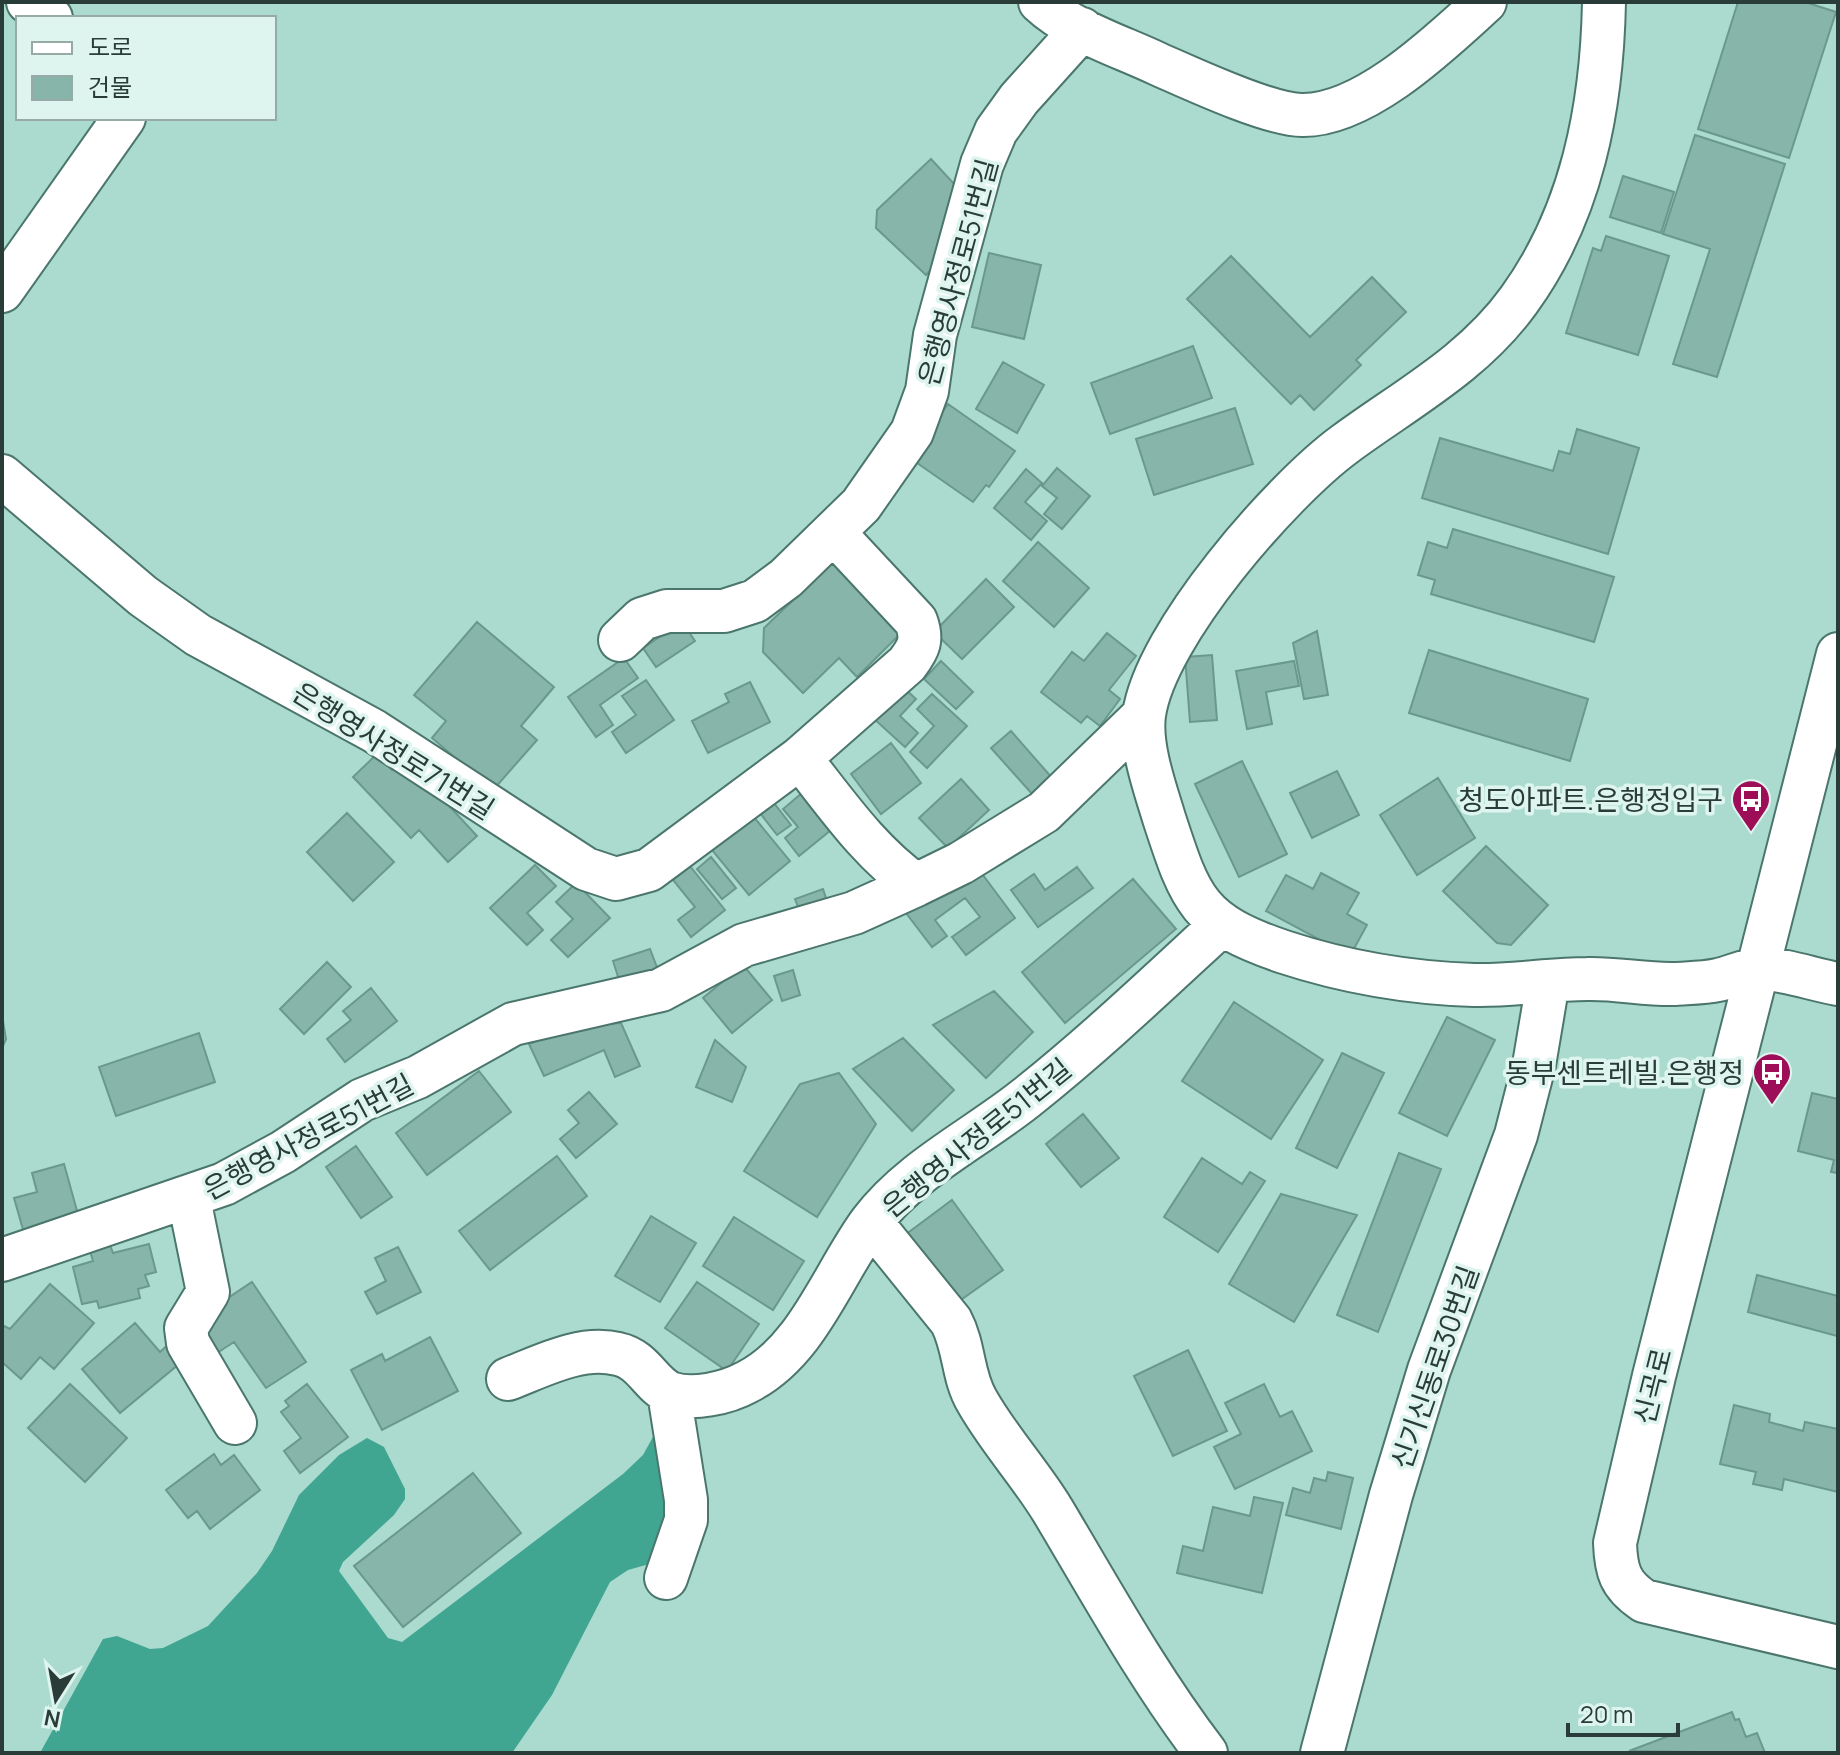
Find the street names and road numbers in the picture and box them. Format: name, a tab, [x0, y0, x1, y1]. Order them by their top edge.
street label: 은행영사정로51번길	[908, 154, 1006, 390]
street label: 은행영사정로71번길	[286, 673, 502, 827]
street label: 은행영사정로51번길	[873, 1049, 1079, 1225]
street label: 은행영사정로51번길	[196, 1064, 420, 1208]
street label: 신기신동로30번길	[1381, 1260, 1487, 1474]
street label: 신곡로	[1624, 1344, 1680, 1428]

